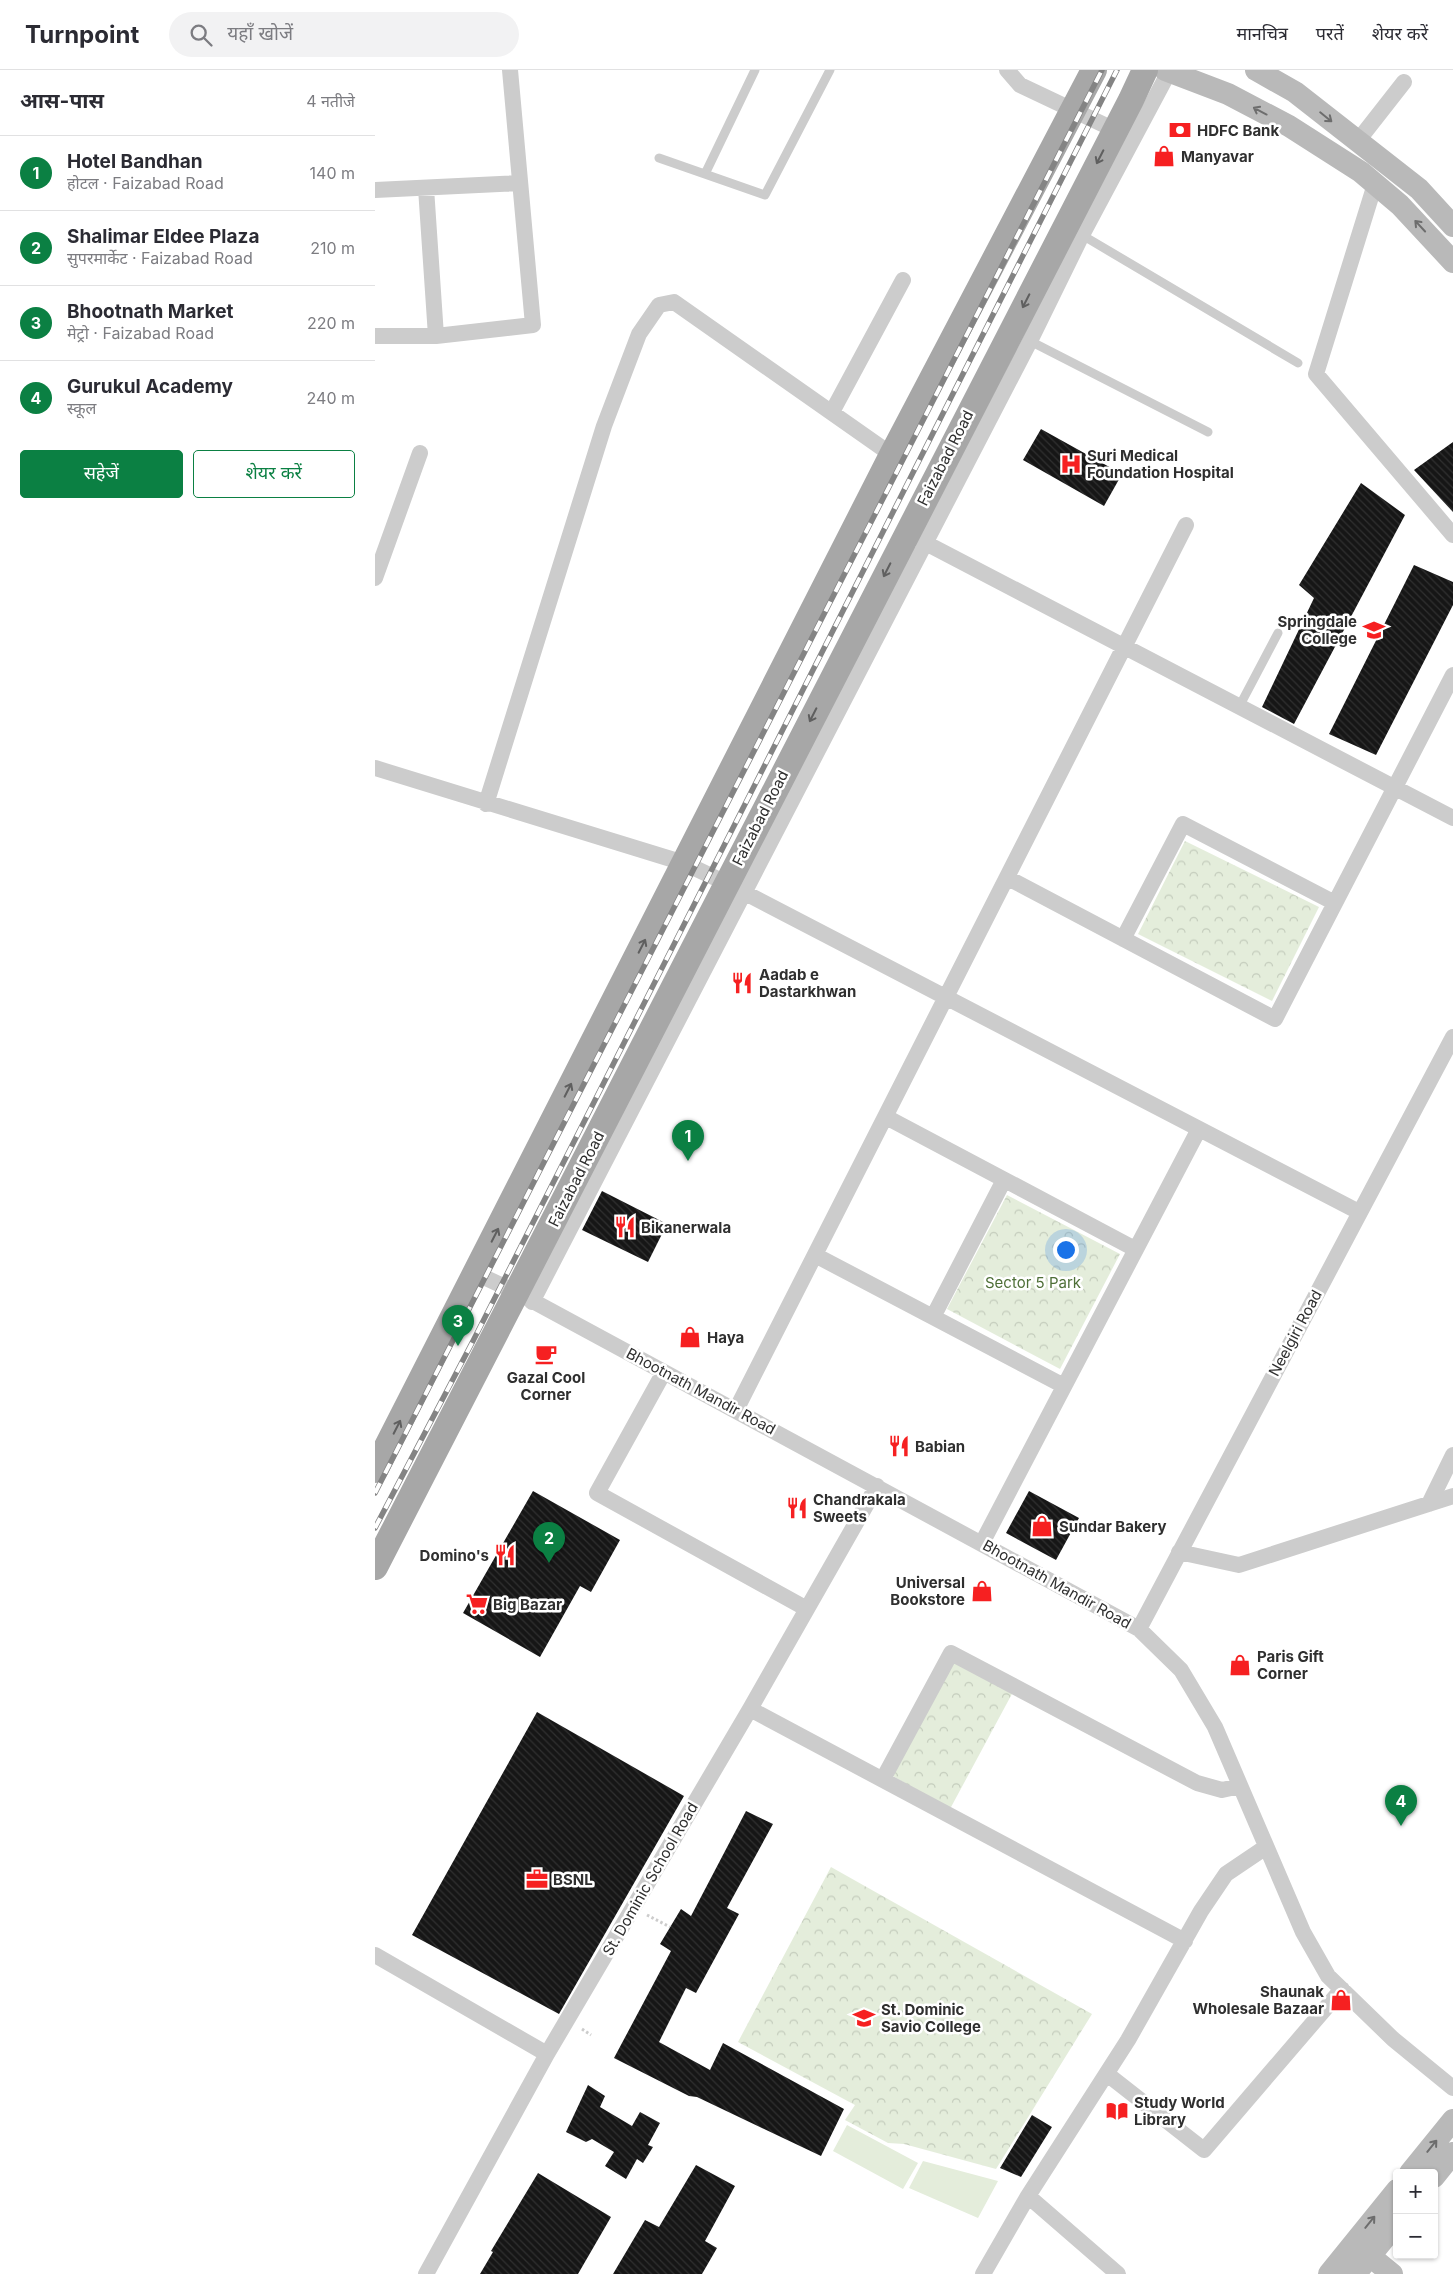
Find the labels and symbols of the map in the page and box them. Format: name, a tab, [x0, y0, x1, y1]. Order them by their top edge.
one-way arrow	[1253, 106, 1268, 116]
one-way arrow	[1319, 111, 1332, 122]
bank icon: HDFC Bank	[1167, 117, 1193, 143]
place label: HDFC Bank	[1197, 121, 1279, 140]
shop icon: Manyavar	[1151, 143, 1177, 169]
place label: Manyavar	[1181, 147, 1254, 166]
one-way arrow	[1095, 149, 1104, 164]
one-way arrow	[1414, 220, 1426, 233]
one-way arrow	[1021, 294, 1031, 309]
street label: Faizabad Road	[913, 407, 977, 509]
place label: Suri Medical Foundation Hospital	[1087, 446, 1234, 482]
hospital icon: Suri Medical Foundation Hospital	[1058, 451, 1084, 477]
one-way arrow	[882, 563, 892, 578]
place label: Springdale College	[1277, 612, 1357, 648]
school or university icon: Springdale College	[1361, 617, 1387, 643]
one-way arrow	[808, 707, 817, 722]
street label: Faizabad Road	[728, 767, 792, 869]
one-way arrow	[637, 938, 647, 953]
place label: Aadab e Dastarkhwan	[759, 965, 856, 1001]
restaurant icon: Aadab e Dastarkhwan	[729, 970, 755, 996]
one-way arrow	[563, 1083, 573, 1098]
pin: 1	[672, 1120, 704, 1161]
street label: Faizabad Road	[544, 1128, 608, 1230]
restaurant icon: Bikanerwala	[612, 1214, 638, 1240]
place label: Bikanerwala	[641, 1218, 731, 1237]
one-way arrow	[491, 1228, 500, 1243]
your location	[1053, 1237, 1079, 1263]
park label: Sector 5 Park	[985, 1273, 1082, 1292]
street label: Neelgiri Road	[1264, 1287, 1326, 1379]
pin: 3	[442, 1305, 474, 1346]
shop icon: Haya	[677, 1324, 703, 1350]
place label: Haya	[707, 1328, 744, 1347]
cafe icon: Gazal Cool Corner	[533, 1341, 559, 1367]
street label: Bhootnath Mandir Road	[623, 1344, 779, 1438]
place label: Gazal Cool Corner	[507, 1368, 585, 1404]
one-way arrow	[393, 1420, 402, 1435]
restaurant icon: Babian	[886, 1433, 912, 1459]
place label: Babian	[915, 1437, 965, 1456]
place label: Chandrakala Sweets	[813, 1490, 906, 1526]
restaurant icon: Chandrakala Sweets	[784, 1495, 810, 1521]
shop icon: Sundar Bakery	[1029, 1513, 1055, 1539]
place label: Sundar Bakery	[1059, 1517, 1167, 1536]
pin: 2	[533, 1522, 565, 1563]
street label: Bhootnath Mandir Road	[980, 1535, 1134, 1633]
restaurant icon: Domino's	[492, 1542, 518, 1568]
place label: Domino's	[420, 1546, 489, 1565]
place label: Universal Bookstore	[890, 1573, 965, 1609]
shop icon: Universal Bookstore	[969, 1578, 995, 1604]
supermarket icon: Big Bazar	[464, 1591, 490, 1617]
place label: Big Bazar	[493, 1595, 562, 1614]
place label: Paris Gift Corner	[1257, 1647, 1324, 1683]
shop icon: Paris Gift Corner	[1227, 1652, 1253, 1678]
pin: 4	[1385, 1785, 1417, 1826]
street label: St. Dominic School Road	[598, 1799, 702, 1959]
office icon: BSNL	[524, 1866, 550, 1892]
place label: BSNL	[553, 1870, 593, 1889]
place label: Shaunak Wholesale Bazaar	[1192, 1982, 1324, 2018]
shop icon: Shaunak Wholesale Bazaar	[1328, 1987, 1354, 2013]
place label: St. Dominic Savio College	[881, 2000, 981, 2036]
school or university icon: St. Dominic Savio College	[851, 2005, 877, 2031]
place label: Study World Library	[1134, 2093, 1225, 2129]
library icon: Study World Library	[1104, 2098, 1130, 2124]
one-way arrow	[1426, 2140, 1437, 2153]
one-way arrow	[1365, 2216, 1376, 2229]

